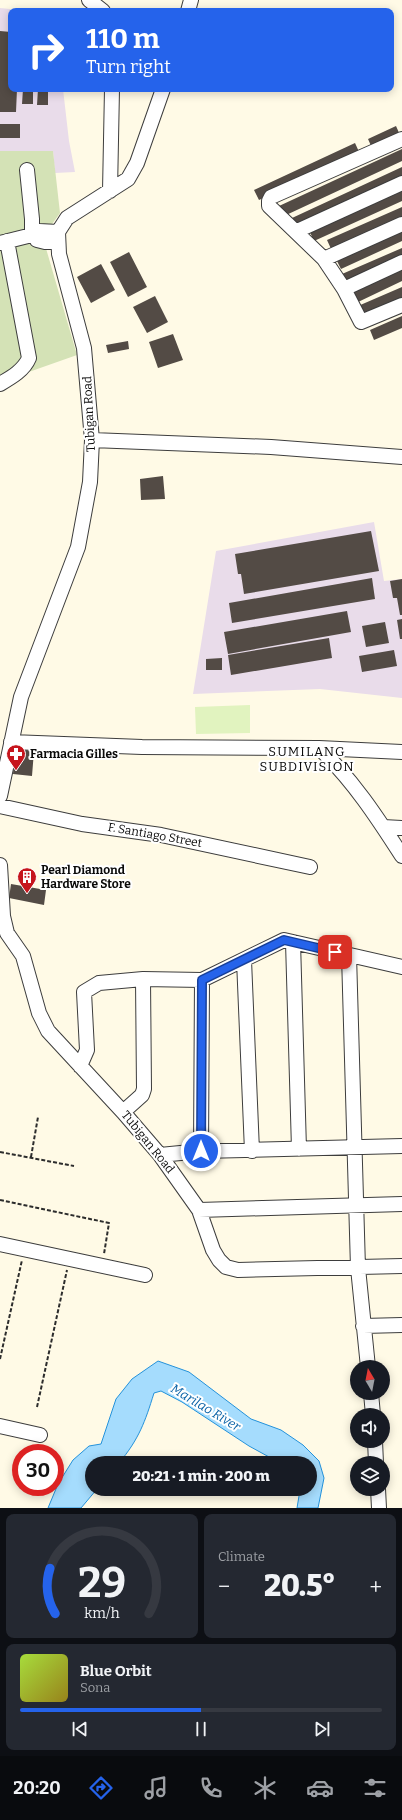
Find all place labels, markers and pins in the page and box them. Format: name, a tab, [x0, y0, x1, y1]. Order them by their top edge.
pharmacy icon: Farmacia Gilles	[5, 743, 27, 771]
place label: Farmacia Gilles	[30, 747, 118, 761]
place label: Pearl Diamond Hardware Store	[41, 863, 131, 891]
building icon: Pearl Diamond Hardware Store	[16, 866, 38, 894]
pin	[318, 935, 352, 969]

